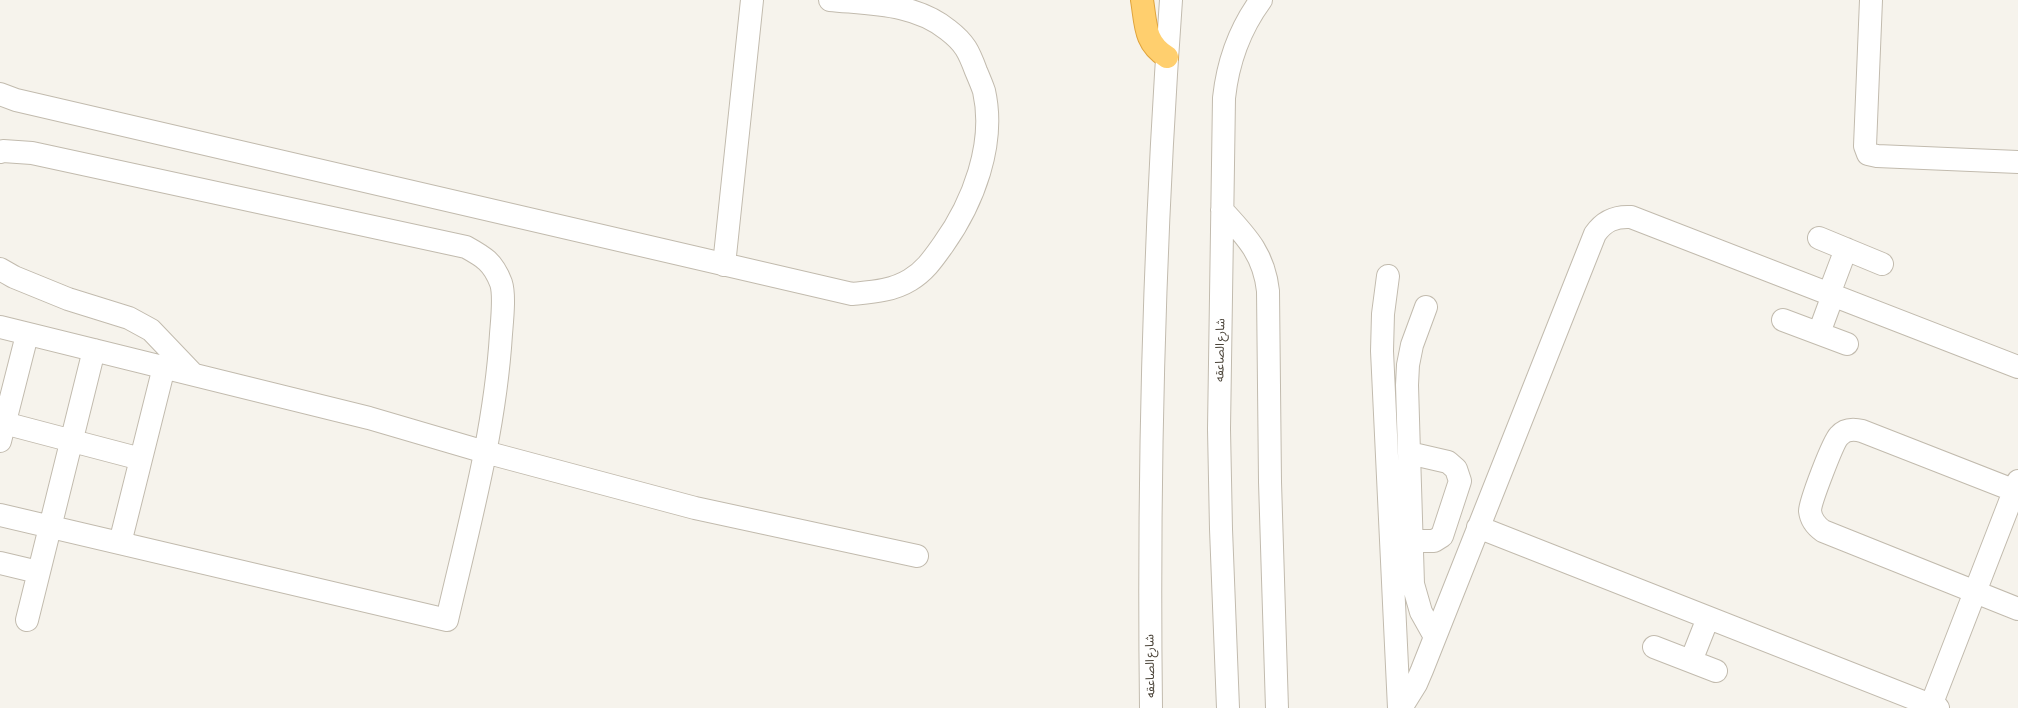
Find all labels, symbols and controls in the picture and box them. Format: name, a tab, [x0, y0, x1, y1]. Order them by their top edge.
street label: شارع الصاعقه	[1212, 318, 1228, 382]
street label: شارع الصاعقه	[1142, 634, 1158, 698]

